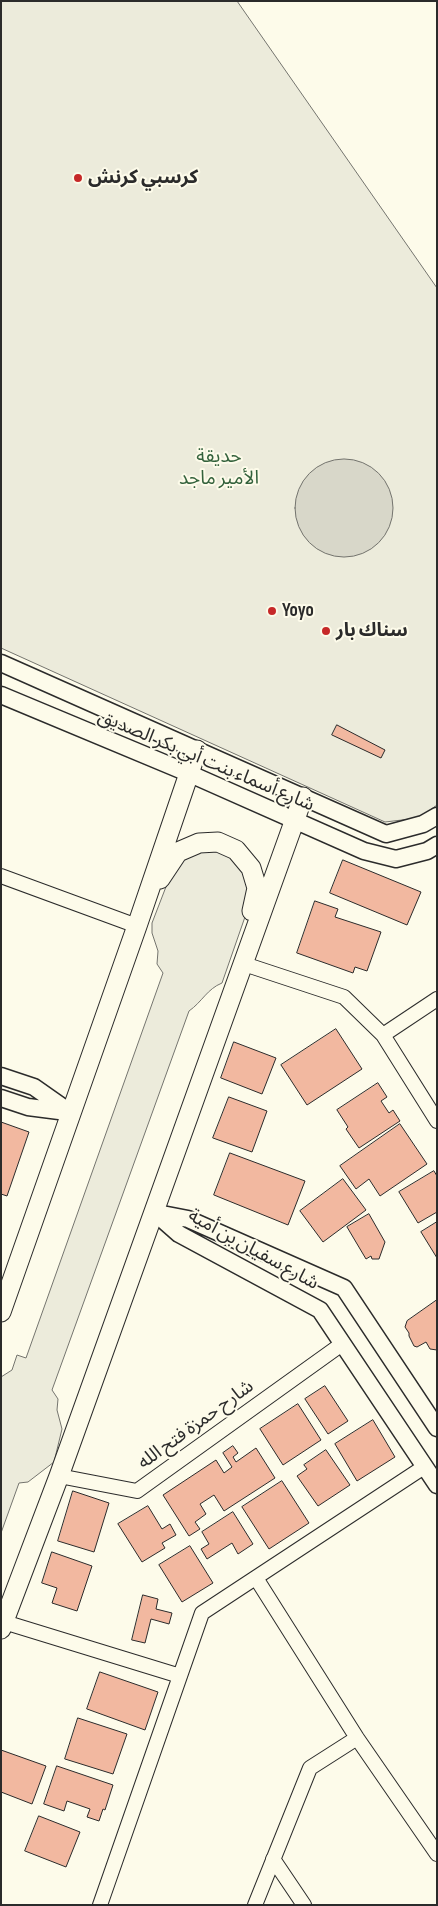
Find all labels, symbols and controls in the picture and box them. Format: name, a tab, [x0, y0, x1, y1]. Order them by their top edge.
place label: كرسبي كرنش	[88, 167, 198, 189]
marker: كرسبي كرنش	[72, 172, 84, 184]
park label: حديقة الأمير ماجد	[179, 446, 259, 490]
place label: Yoyo	[282, 600, 314, 622]
marker: Yoyo	[266, 605, 278, 617]
place label: سناك بار	[336, 620, 408, 642]
marker: سناك بار	[320, 625, 332, 637]
street label: شارع أسماء بنت أبي بكر الصديق	[94, 705, 318, 817]
street label: شارع سفيان بن أمية	[184, 1205, 322, 1295]
street label: شارح حمزة فتح الله	[134, 1375, 258, 1475]

